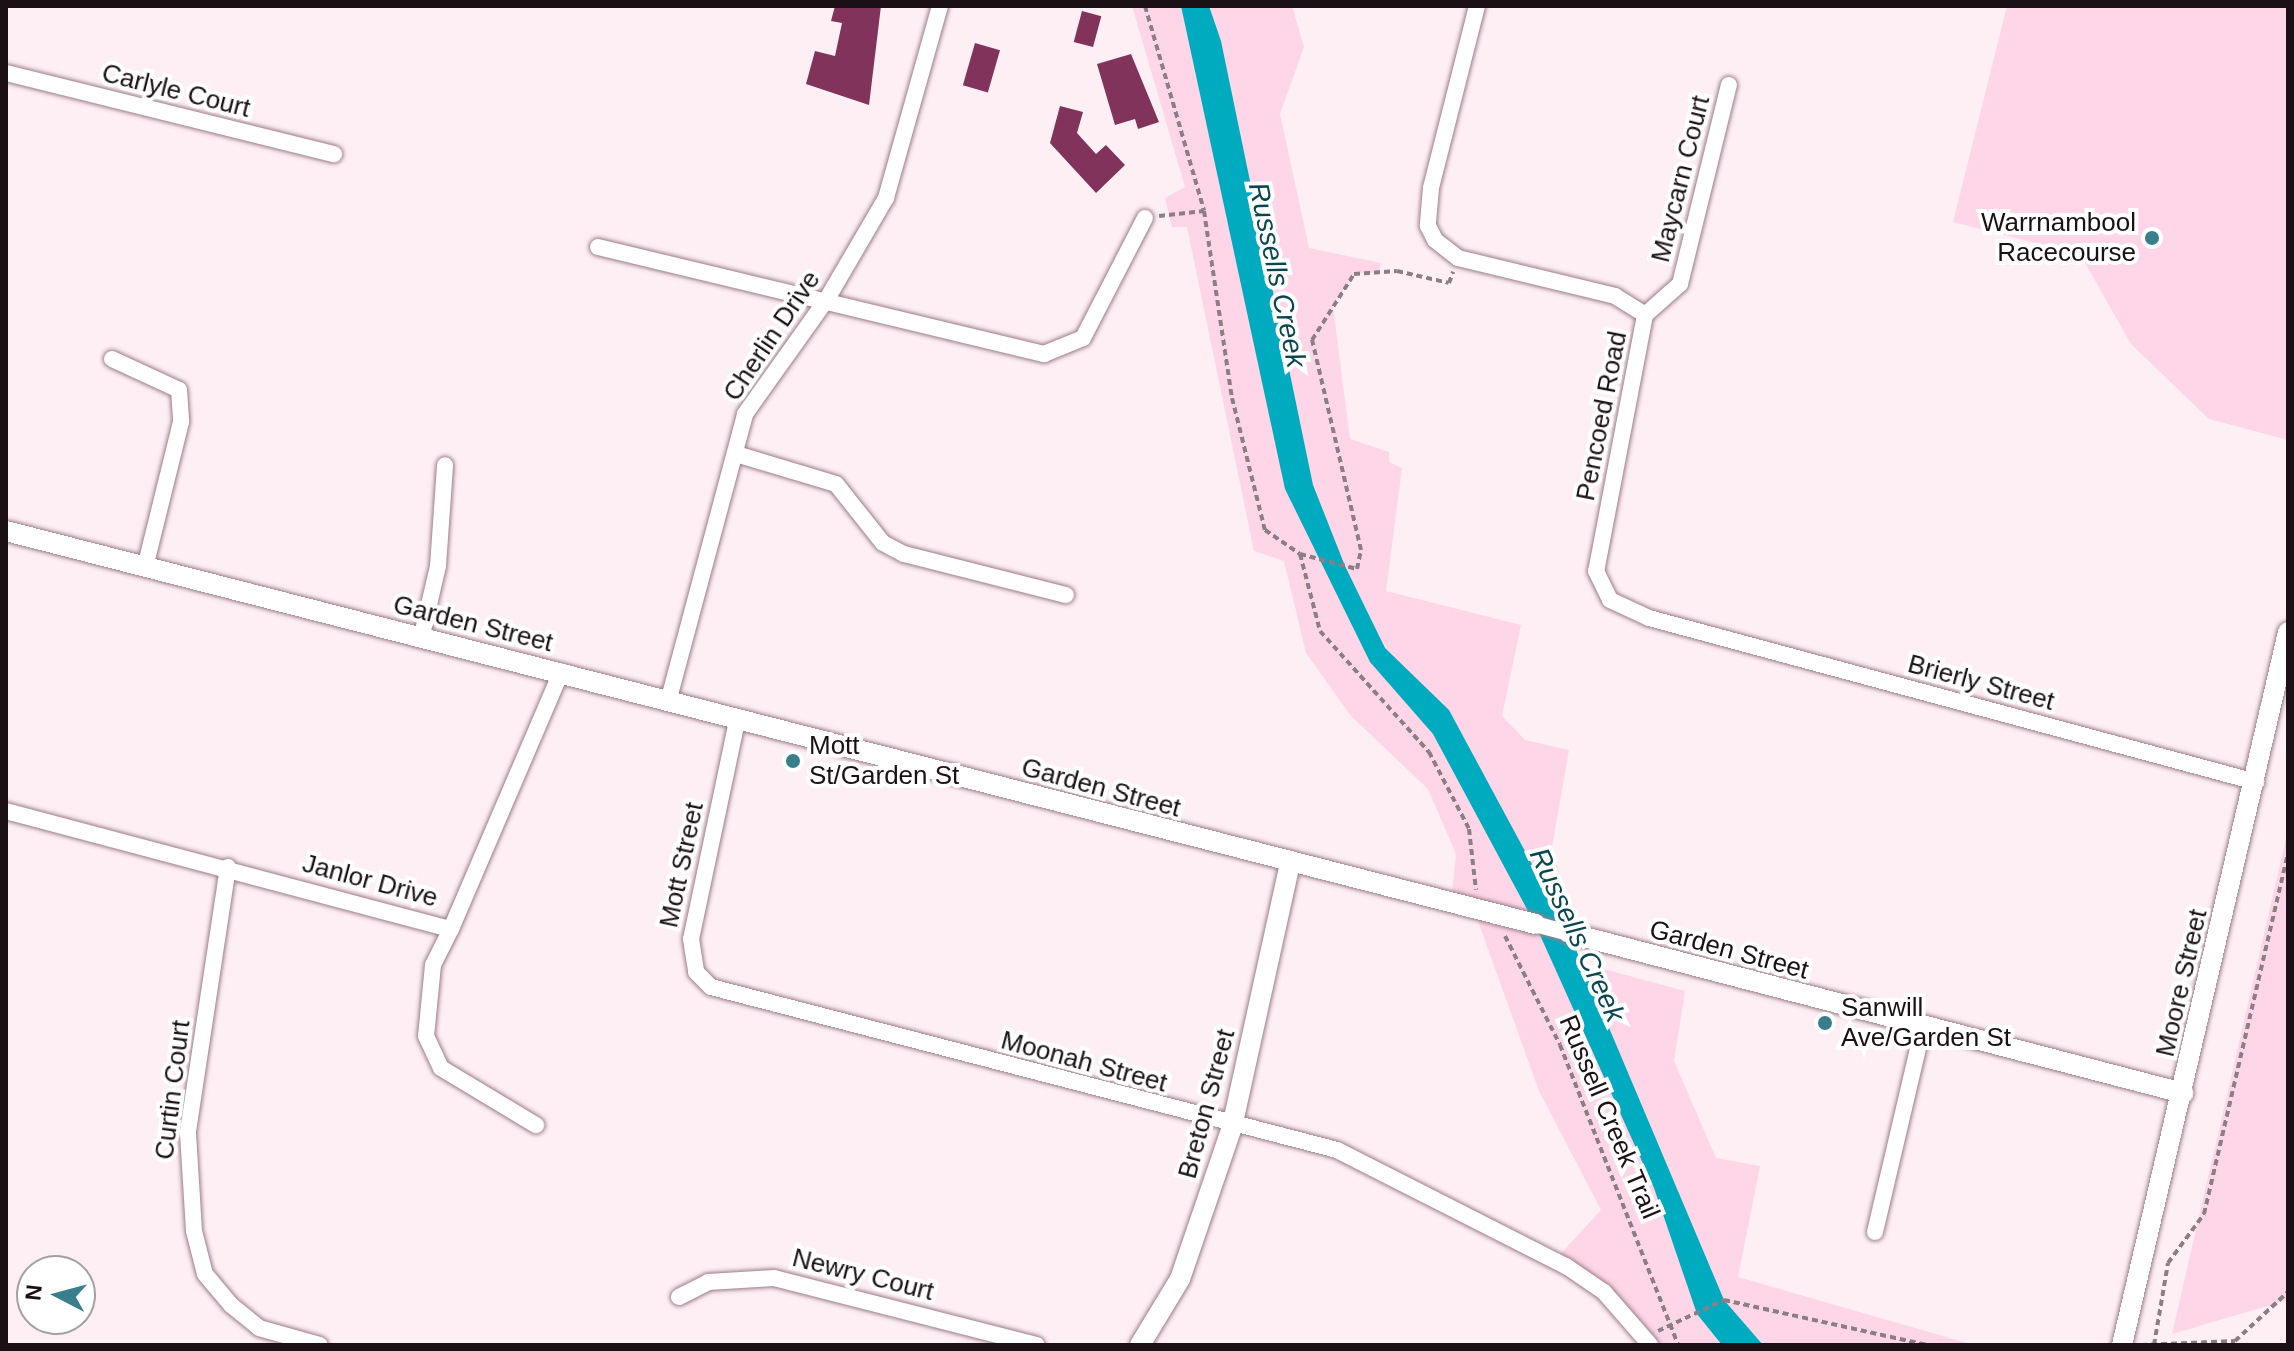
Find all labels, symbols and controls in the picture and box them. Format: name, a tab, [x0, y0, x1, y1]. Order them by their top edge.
street label: Carlyle Court	[99, 58, 253, 124]
street label: Maycarn Court	[1645, 93, 1717, 265]
water label: Russells Creek	[1241, 179, 1313, 371]
place label: Warrnambool Racecourse	[1981, 207, 2136, 268]
marker: Warrnambool Racecourse	[2143, 229, 2161, 247]
street label: Cherlin Drive	[717, 265, 827, 407]
street label: Pencoed Road	[1570, 329, 1634, 503]
street label: Garden Street	[390, 589, 556, 659]
street label: Brierly Street	[1904, 648, 2058, 718]
place label: Mott St/Garden St	[809, 730, 959, 792]
marker: Mott St/Garden St	[784, 752, 802, 770]
street label: Garden Street	[1018, 752, 1184, 824]
street label: Mott Street	[654, 800, 710, 930]
water label: Russells Creek	[1522, 843, 1632, 1027]
street label: Janlor Drive	[299, 848, 441, 914]
street label: Moore Street	[2150, 906, 2214, 1060]
street label: Garden Street	[1646, 914, 1812, 986]
place label: Sanwill Ave/Garden St	[1841, 992, 2011, 1054]
street label: Russell Creek Trail	[1552, 1010, 1666, 1224]
marker: Sanwill Ave/Garden St	[1816, 1014, 1834, 1032]
street label: Curtin Court	[149, 1019, 197, 1161]
street label: Moonah Street	[998, 1025, 1170, 1099]
street label: Breton Street	[1172, 1026, 1242, 1182]
street label: Newry Court	[789, 1242, 937, 1308]
north arrow	[16, 1255, 96, 1335]
text: N	[20, 1283, 47, 1302]

